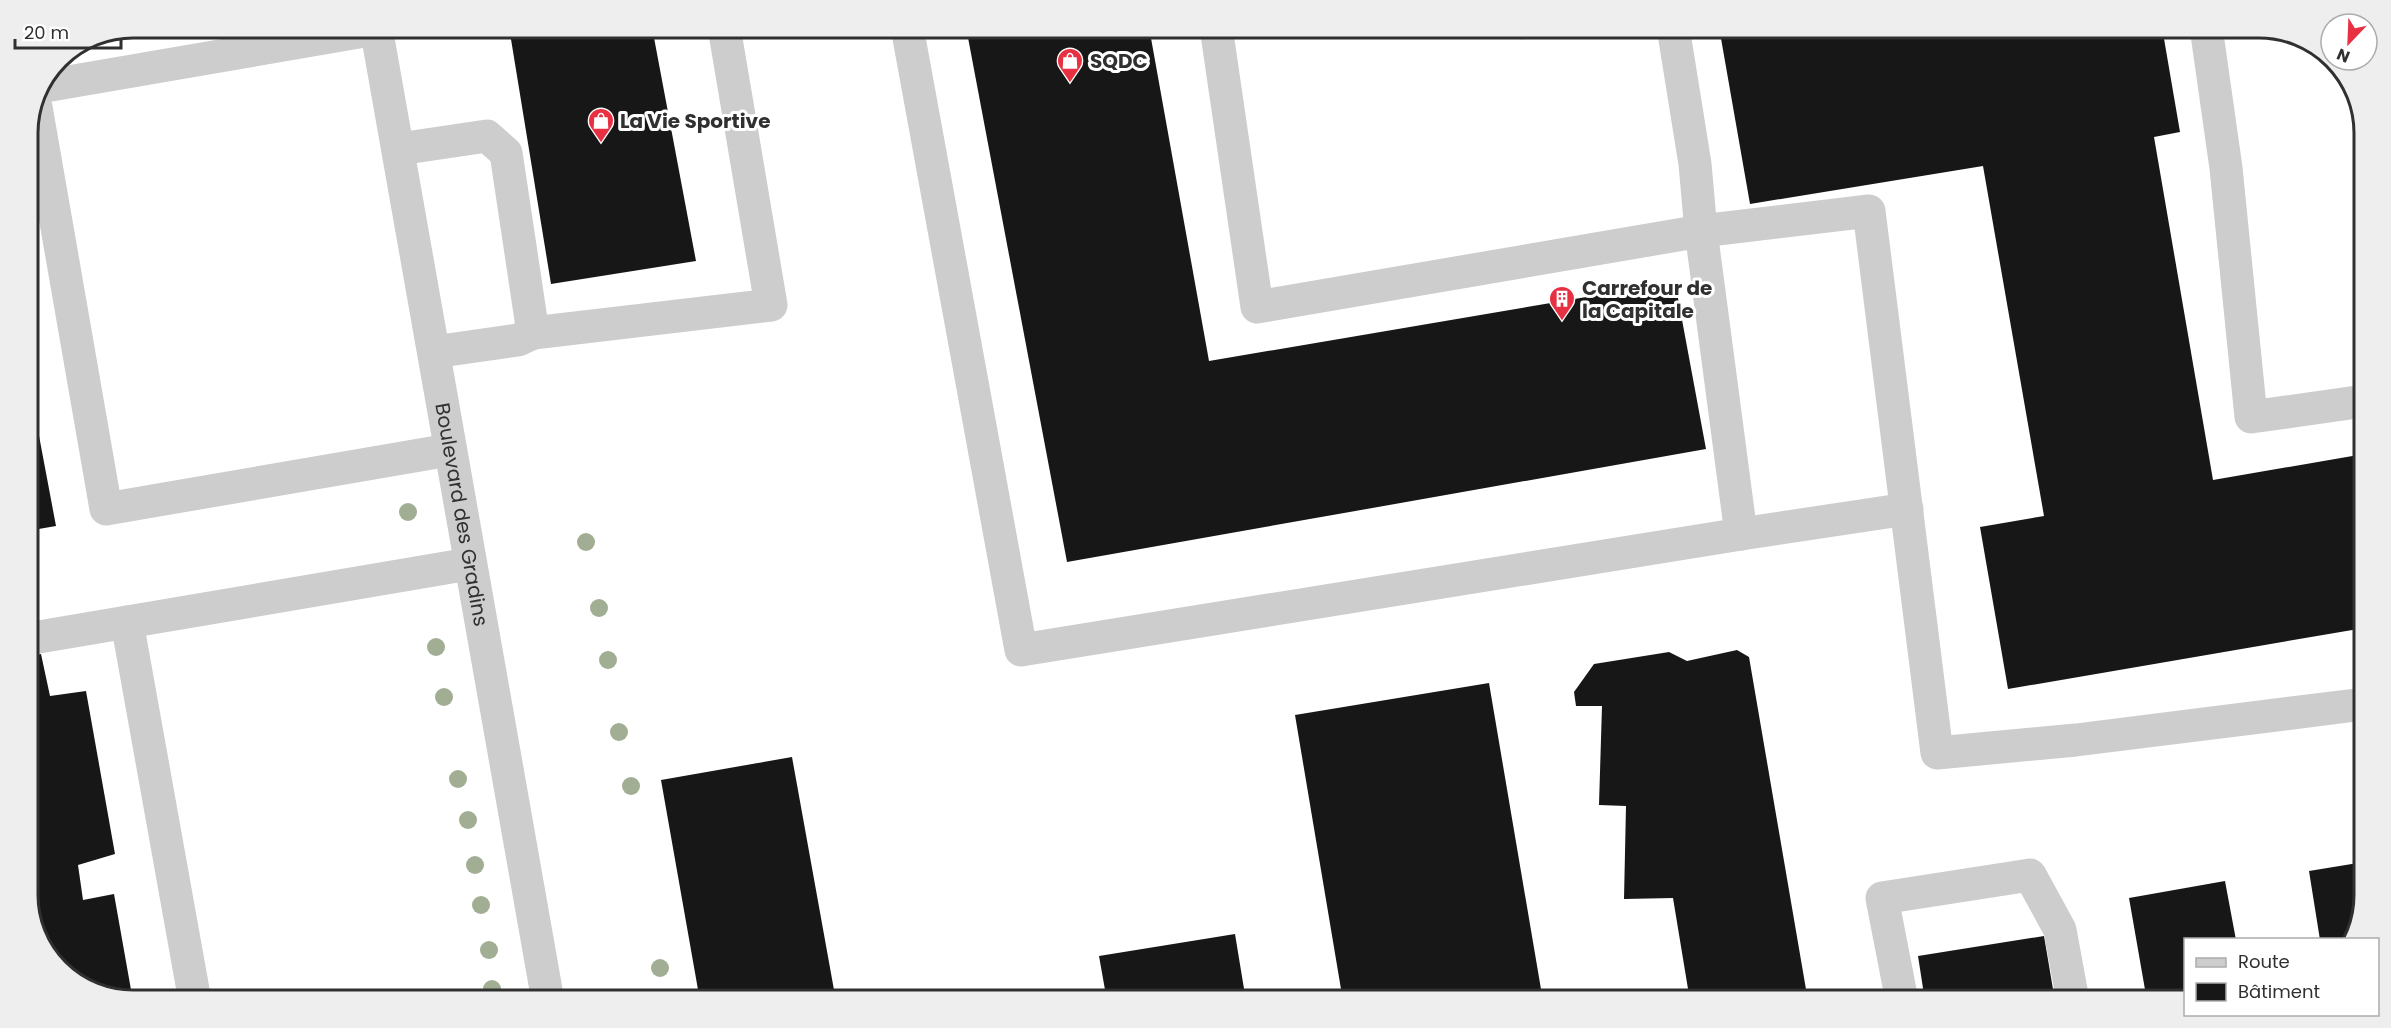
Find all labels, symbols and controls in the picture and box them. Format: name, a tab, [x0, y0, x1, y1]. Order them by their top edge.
scale bar	[15, 12, 122, 50]
north arrow	[2319, 12, 2379, 72]
text: 20 m	[24, 20, 69, 45]
text: N	[2333, 42, 2353, 68]
shop icon: SQDC	[1055, 46, 1085, 84]
place label: SQDC	[1090, 47, 1148, 75]
shop icon: La Vie Sportive	[586, 106, 616, 144]
place label: La Vie Sportive	[620, 107, 770, 135]
place label: Carrefour de la Capitale	[1582, 274, 1712, 325]
building icon: Carrefour de la Capitale	[1547, 284, 1577, 322]
street label: Boulevard des Gradins	[428, 401, 495, 628]
legend	[2184, 938, 2379, 1016]
text: Route	[2238, 949, 2290, 974]
text: Bâtiment	[2238, 979, 2320, 1004]

